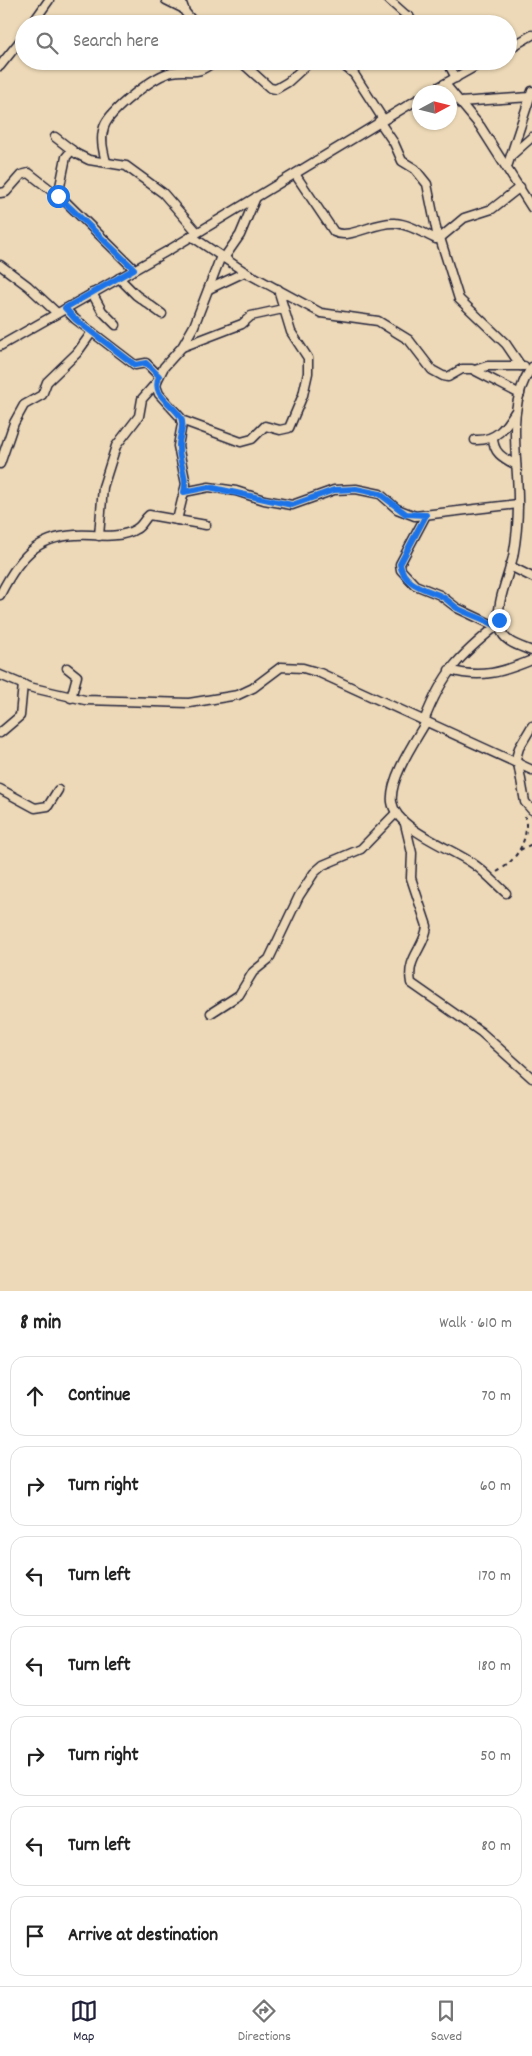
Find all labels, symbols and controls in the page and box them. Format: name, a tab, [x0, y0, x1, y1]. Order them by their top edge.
search box	[15, 15, 517, 70]
icon: search	[33, 29, 61, 57]
text: Search here	[73, 29, 159, 56]
north arrow	[412, 85, 457, 130]
route start	[47, 185, 70, 208]
route end	[488, 609, 511, 632]
text: 8 min	[20, 1309, 61, 1339]
text: Walk · 610 m	[439, 1312, 512, 1335]
icon: ahead	[21, 1382, 49, 1410]
text: Continue	[68, 1383, 130, 1410]
text: 70 m	[481, 1385, 511, 1408]
icon: right	[21, 1472, 49, 1500]
text: Turn right	[68, 1473, 139, 1500]
text: 60 m	[480, 1475, 511, 1498]
icon: left	[21, 1562, 49, 1590]
text: Turn left	[68, 1563, 131, 1590]
text: 170 m	[478, 1565, 511, 1588]
icon: left	[21, 1652, 49, 1680]
text: Turn left	[68, 1653, 131, 1680]
text: 180 m	[478, 1655, 511, 1678]
icon: right	[21, 1742, 49, 1770]
text: Turn right	[68, 1743, 139, 1770]
text: 50 m	[480, 1745, 511, 1768]
icon: left	[21, 1832, 49, 1860]
text: Turn left	[68, 1833, 131, 1860]
text: 80 m	[481, 1835, 511, 1858]
icon: arrive	[21, 1922, 49, 1950]
text: Arrive at destination	[68, 1923, 218, 1950]
tab: Map	[70, 1997, 98, 2047]
tab: Directions	[238, 1997, 291, 2047]
tab: Saved	[431, 1997, 462, 2047]

